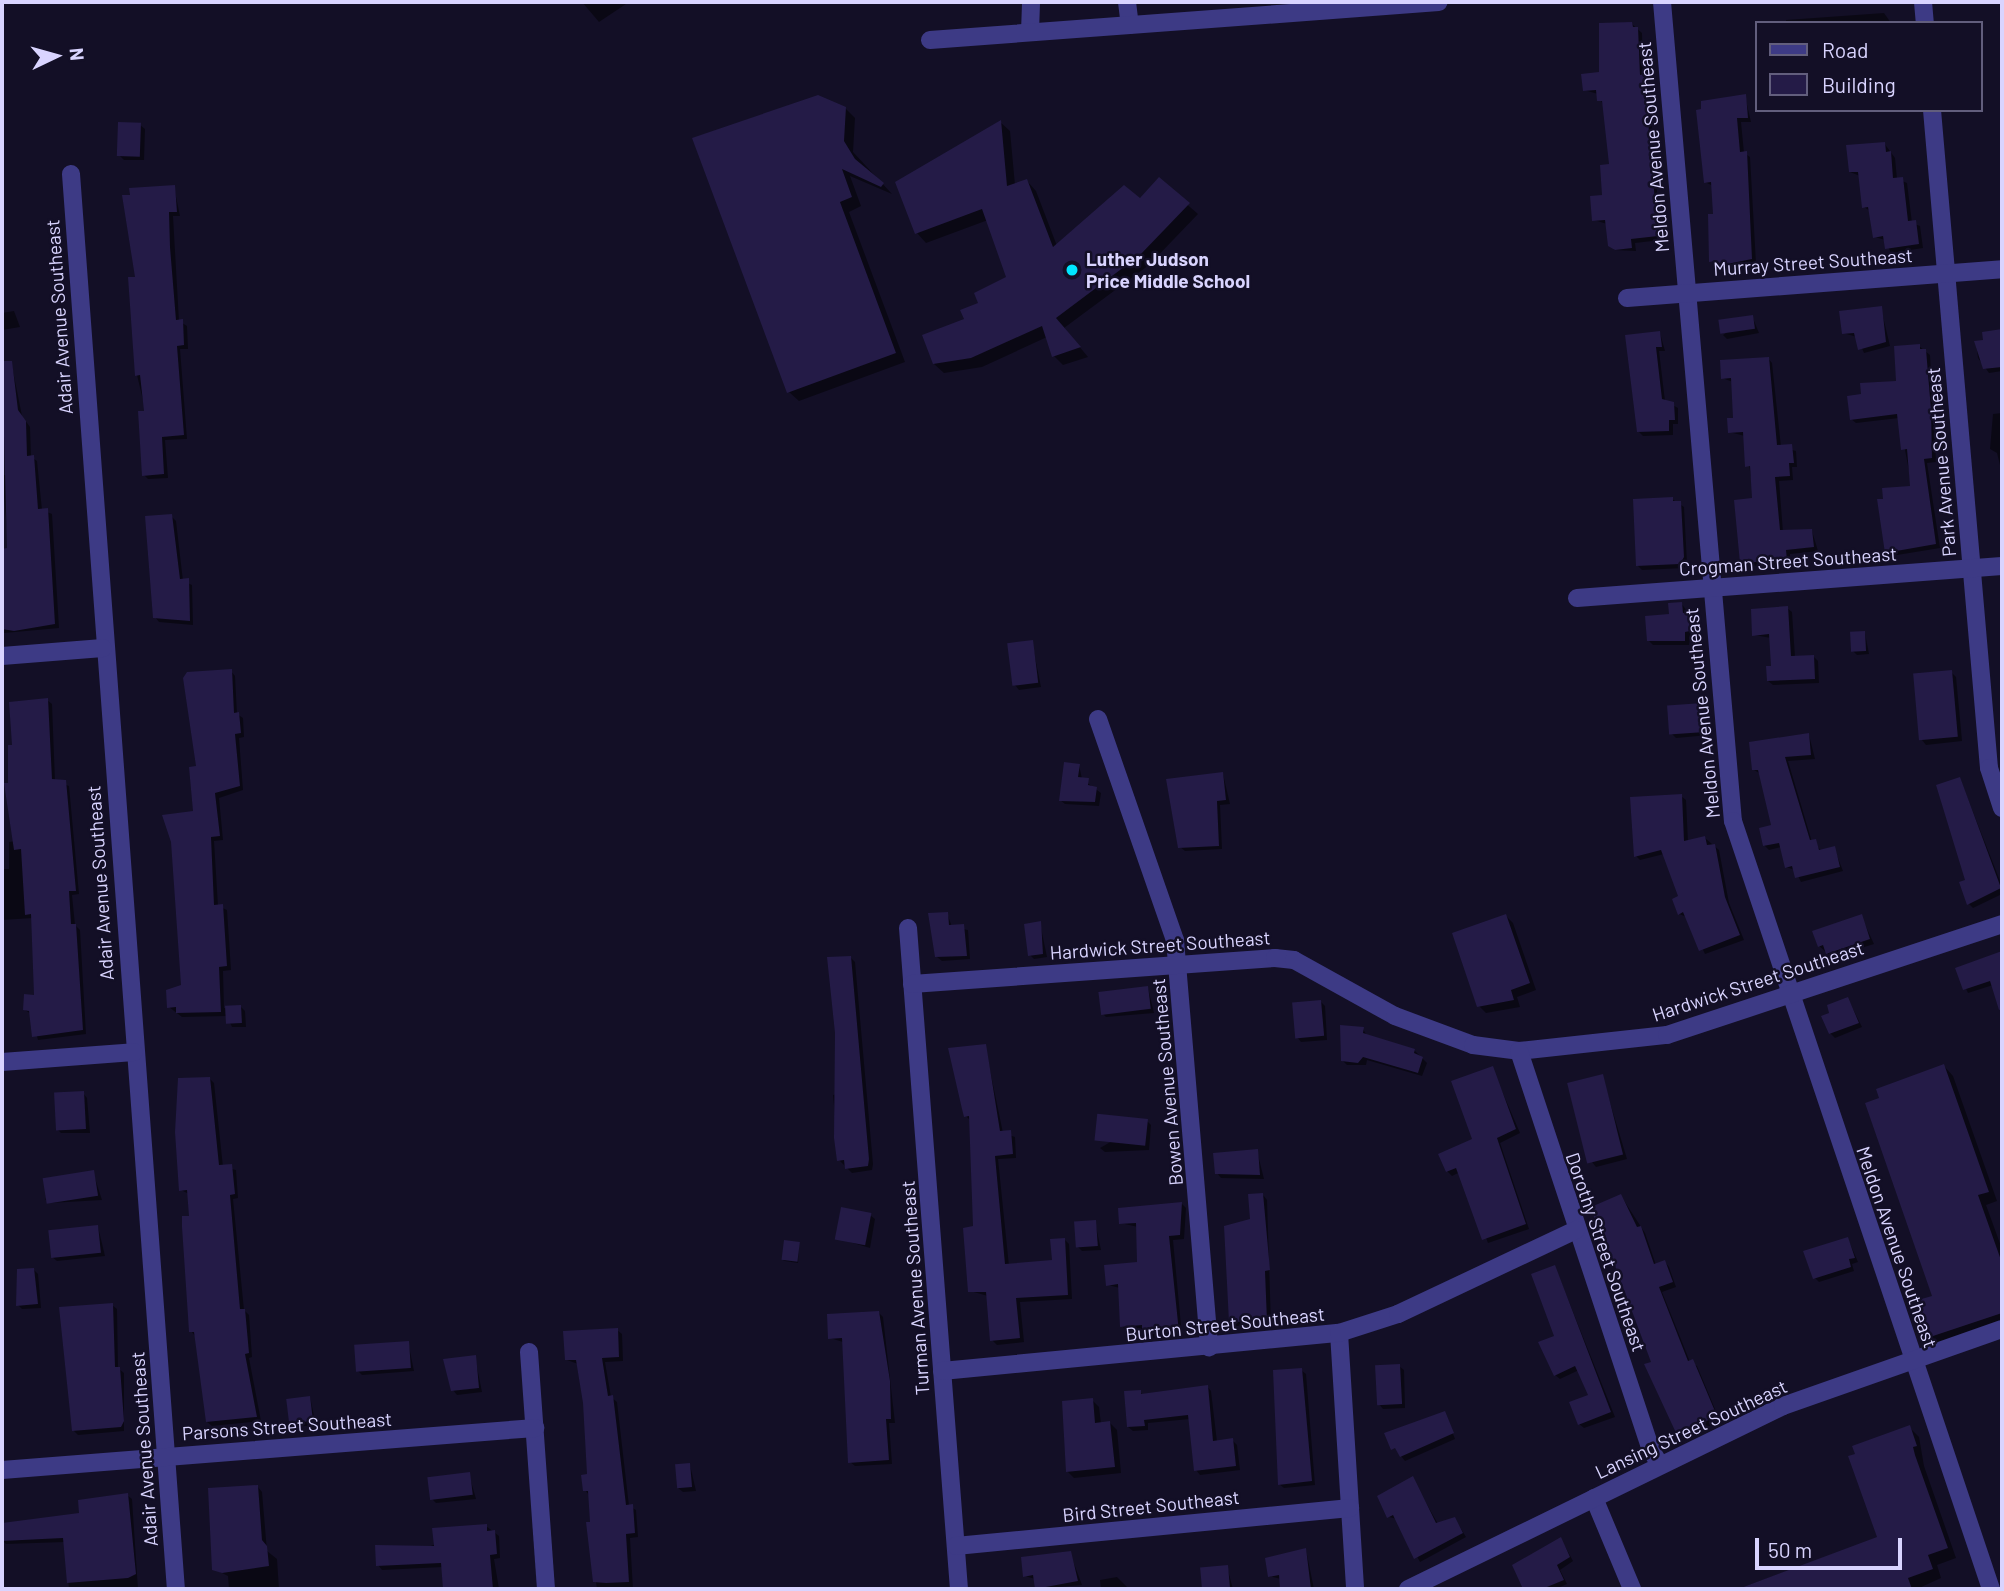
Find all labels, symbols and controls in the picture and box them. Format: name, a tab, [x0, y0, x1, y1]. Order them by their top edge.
north arrow	[21, 21, 91, 91]
legend	[1756, 21, 1983, 112]
text: Road	[1822, 37, 1868, 62]
street label: Meldon Avenue Southeast	[1632, 41, 1674, 253]
text: N	[65, 47, 89, 61]
text: Building	[1822, 72, 1896, 97]
street label: Adair Avenue Southeast	[41, 219, 77, 415]
street label: Murray Street Southeast	[1713, 244, 1913, 280]
place label: Luther Judson Price Middle School	[1086, 248, 1250, 292]
marker: Luther Judson Price Middle School	[1064, 262, 1080, 278]
street label: Park Avenue Southeast	[1921, 366, 1961, 558]
street label: Crogman Street Southeast	[1678, 542, 1898, 580]
street label: Meldon Avenue Southeast	[1680, 607, 1724, 819]
street label: Adair Avenue Southeast	[82, 785, 118, 981]
street label: Hardwick Street Southeast	[1049, 926, 1271, 964]
street label: Hardwick Street Southeast	[1649, 936, 1867, 1026]
street label: Bowen Avenue Southeast	[1147, 977, 1187, 1187]
street label: Meldon Avenue Southeast	[1852, 1143, 1942, 1351]
street label: Dorothy Street Southeast	[1561, 1150, 1651, 1354]
street label: Turman Avenue Southeast	[896, 1180, 934, 1396]
street label: Burton Street Southeast	[1124, 1302, 1326, 1346]
street label: Adair Avenue Southeast	[126, 1351, 162, 1547]
street label: Lansing Street Southeast	[1591, 1374, 1791, 1484]
street label: Parsons Street Southeast	[181, 1407, 393, 1445]
street label: Bird Street Southeast	[1061, 1485, 1241, 1527]
scale bar	[1759, 1524, 1906, 1568]
text: 50 m	[1768, 1537, 1812, 1562]

